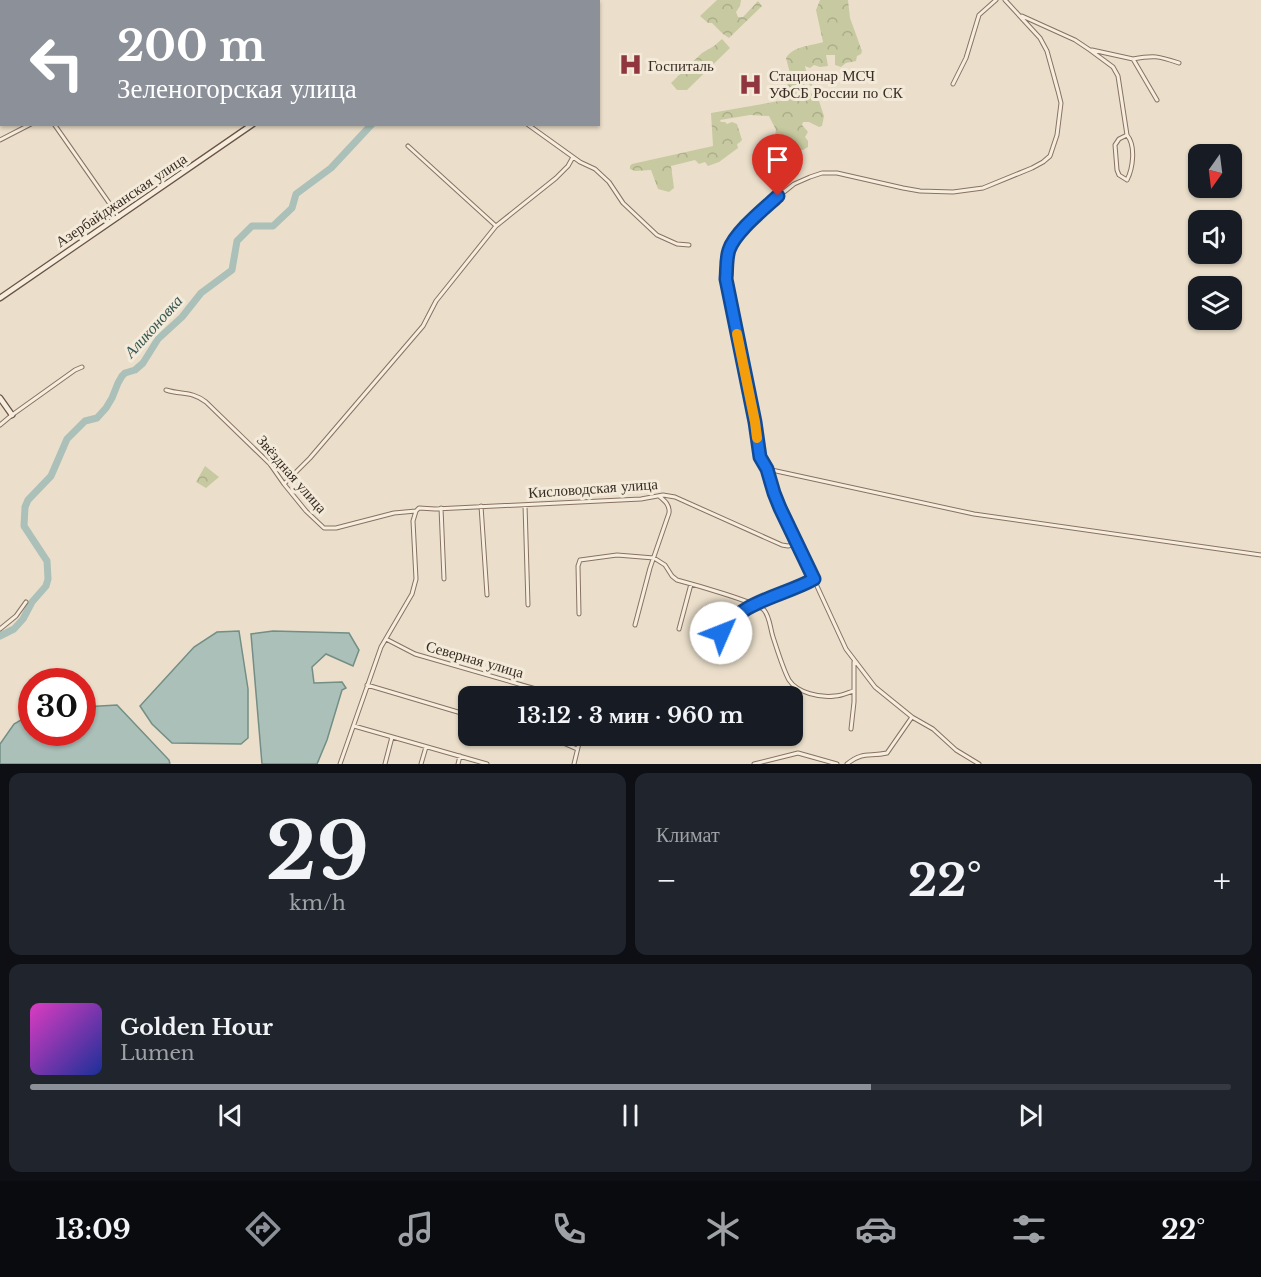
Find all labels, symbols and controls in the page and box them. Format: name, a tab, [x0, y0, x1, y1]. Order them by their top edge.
text: 200 m	[117, 20, 265, 72]
icon: left	[18, 24, 96, 102]
hospital icon: Госпиталь	[617, 52, 643, 78]
place label: Госпиталь	[648, 56, 714, 75]
place label: Стационар МСЧ УФСБ России по СК	[769, 66, 904, 102]
hospital icon: Стационар МСЧ УФСБ России по СК	[738, 71, 764, 97]
text: Зеленогорская улица	[117, 72, 357, 105]
pin	[752, 134, 803, 196]
icon: arrive	[761, 143, 794, 176]
north arrow	[1188, 144, 1242, 198]
map controls	[1188, 144, 1242, 330]
street label: Азербайджанская улица	[52, 149, 191, 251]
button: sound	[1188, 210, 1242, 264]
button: layers	[1188, 276, 1242, 330]
water label: Аликоновка	[119, 290, 186, 362]
street label: Звёздная улица	[253, 431, 331, 517]
street label: Кисловодская улица	[528, 474, 659, 502]
position arrow	[689, 601, 753, 665]
street label: Северная улица	[424, 636, 526, 682]
speed limit sign: 30	[18, 668, 96, 746]
text: 13:12 · 3 мин · 960 m	[517, 702, 744, 729]
text: 29	[266, 803, 369, 900]
text: Климат	[656, 823, 720, 847]
text: 22°	[908, 852, 982, 908]
text: −	[656, 860, 677, 901]
text: +	[1213, 860, 1231, 901]
text: km/h	[289, 891, 346, 915]
text: Golden Hour	[120, 1014, 273, 1041]
text: Lumen	[120, 1041, 195, 1065]
icon: previous	[214, 1099, 247, 1132]
icon: pause	[614, 1099, 647, 1132]
icon: next	[1014, 1099, 1047, 1132]
icon: directions	[242, 1208, 284, 1250]
icon: music	[395, 1208, 437, 1250]
icon: phone	[548, 1208, 590, 1250]
icon: climate	[702, 1208, 744, 1250]
icon: car	[855, 1208, 897, 1250]
icon: filters	[1008, 1208, 1050, 1250]
text: 13:09	[56, 1213, 131, 1246]
text: 22°	[1161, 1213, 1205, 1246]

